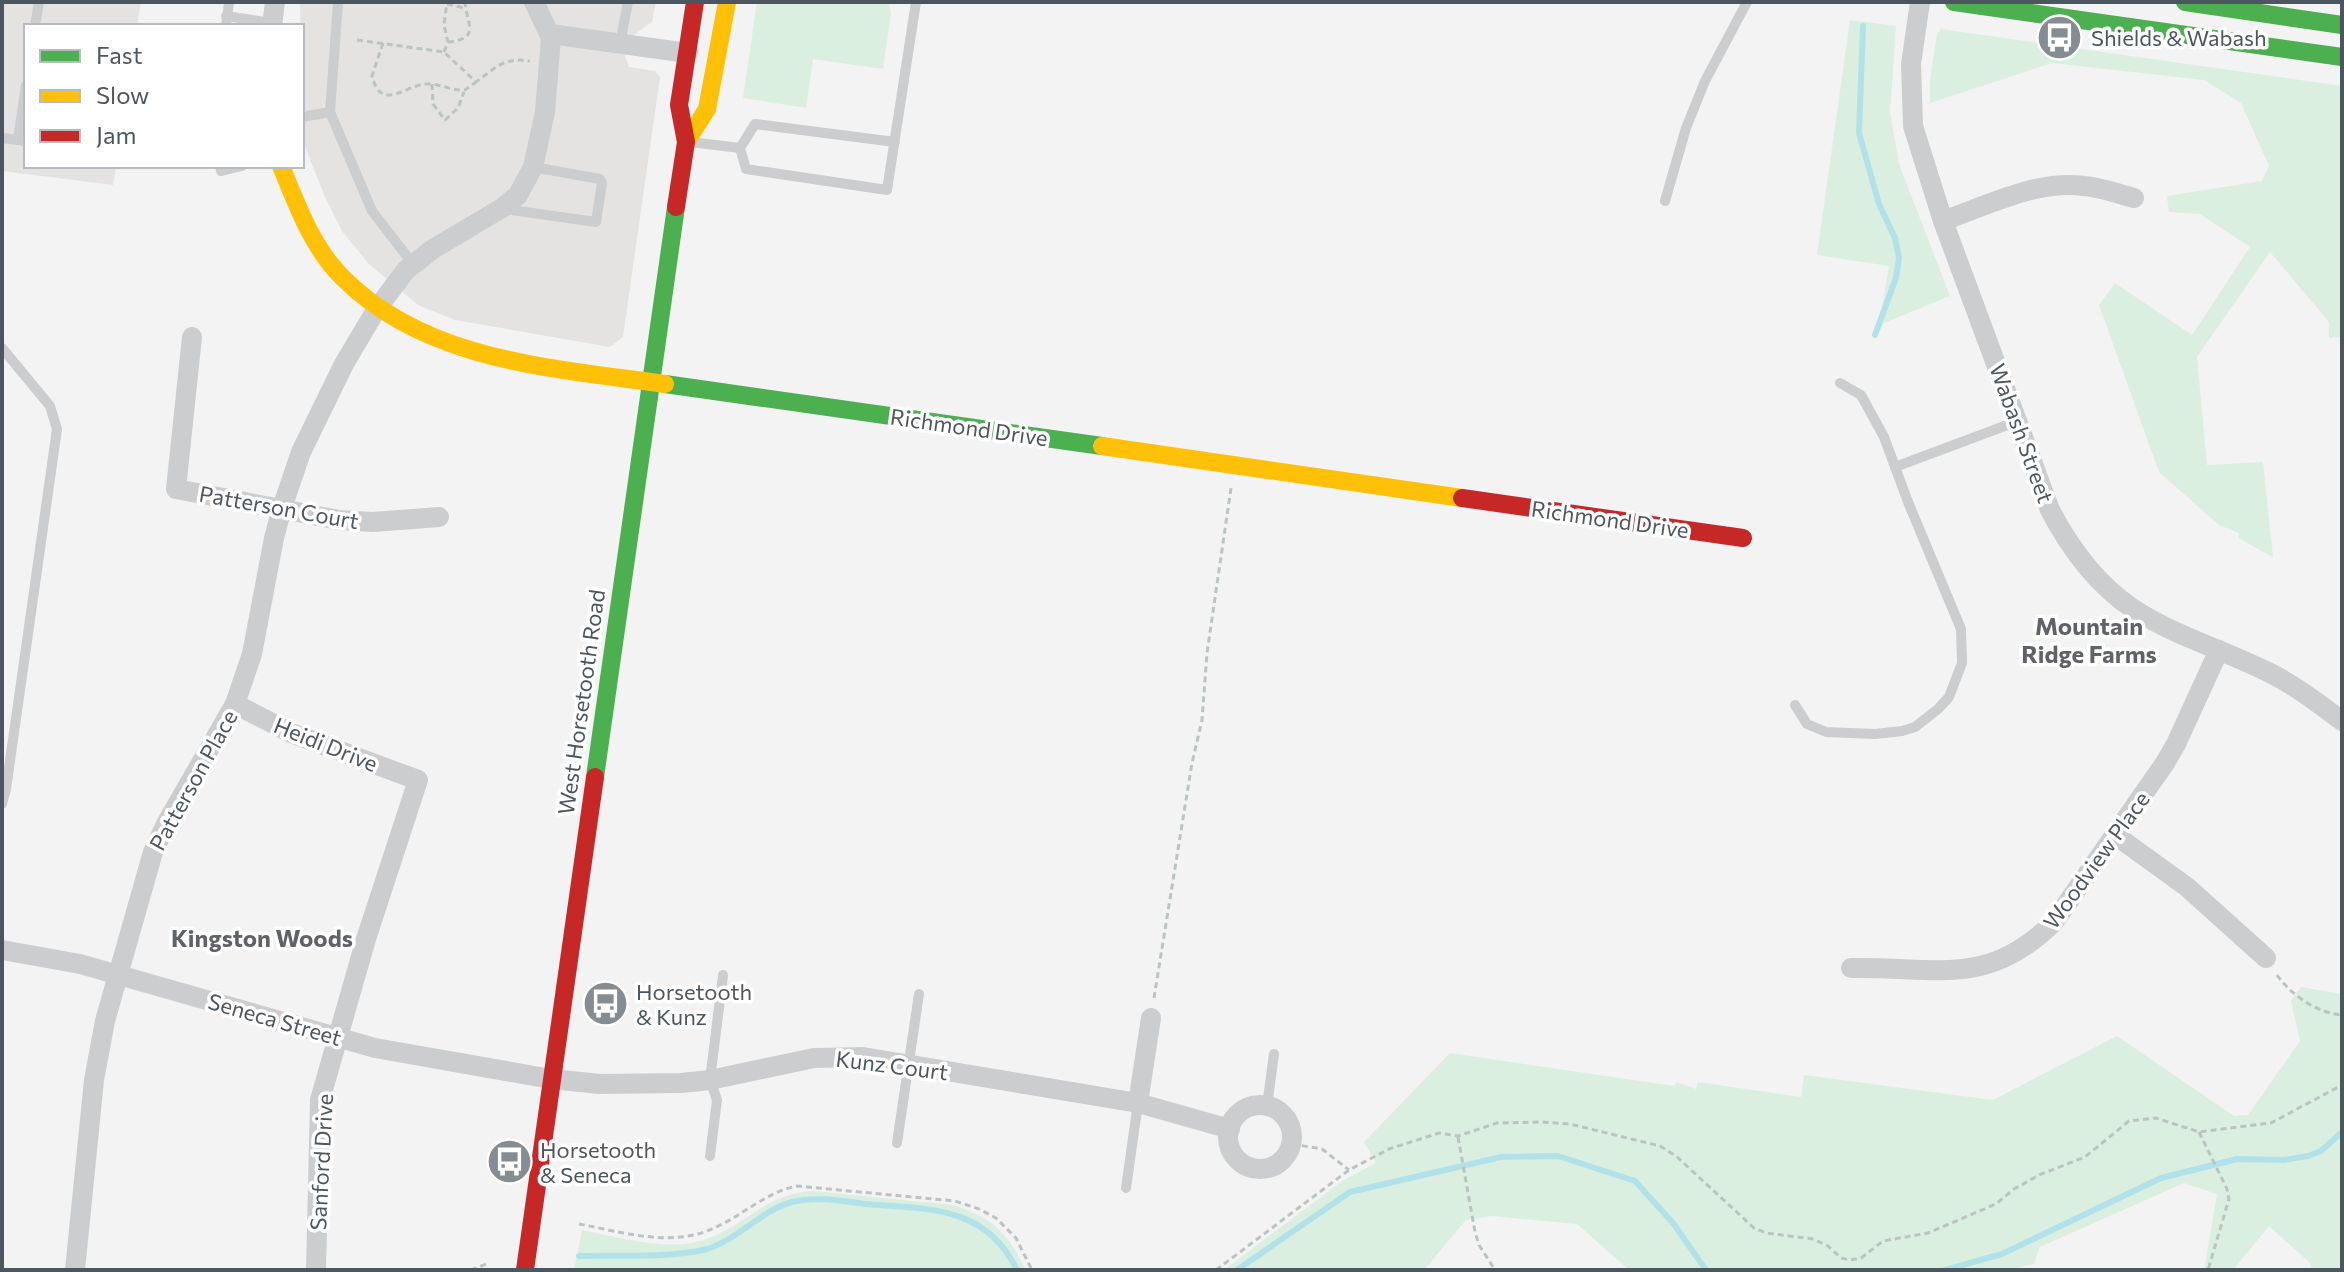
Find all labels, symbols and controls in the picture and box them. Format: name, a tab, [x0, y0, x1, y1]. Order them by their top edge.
bus stop icon: Shields & Wabash	[2036, 13, 2084, 61]
legend	[24, 24, 304, 168]
place label: Shields & Wabash	[2091, 24, 2267, 51]
text: Fast	[96, 40, 143, 69]
text: Slow	[96, 80, 149, 109]
text: Jam	[96, 120, 136, 149]
street label: Wabash Street	[1984, 360, 2060, 506]
street label: Richmond Drive	[888, 403, 1050, 451]
street label: Patterson Court	[197, 480, 361, 534]
street label: Richmond Drive	[1529, 495, 1691, 543]
street label: West Horsetooth Road	[552, 588, 610, 816]
district label: Mountain Ridge Farms	[2021, 611, 2157, 668]
street label: Patterson Place	[143, 705, 243, 855]
street label: Heidi Drive	[270, 711, 382, 777]
street label: Woodview Place	[2037, 786, 2155, 934]
district label: Kingston Woods	[171, 923, 353, 952]
place label: Horsetooth & Kunz	[636, 978, 752, 1030]
bus stop icon: Horsetooth & Kunz	[581, 980, 629, 1028]
street label: Seneca Street	[205, 987, 345, 1051]
street label: Kunz Court	[834, 1045, 950, 1085]
street label: Sanford Drive	[304, 1093, 338, 1231]
place label: Horsetooth & Seneca	[540, 1136, 656, 1188]
bus stop icon: Horsetooth & Seneca	[485, 1138, 533, 1186]

